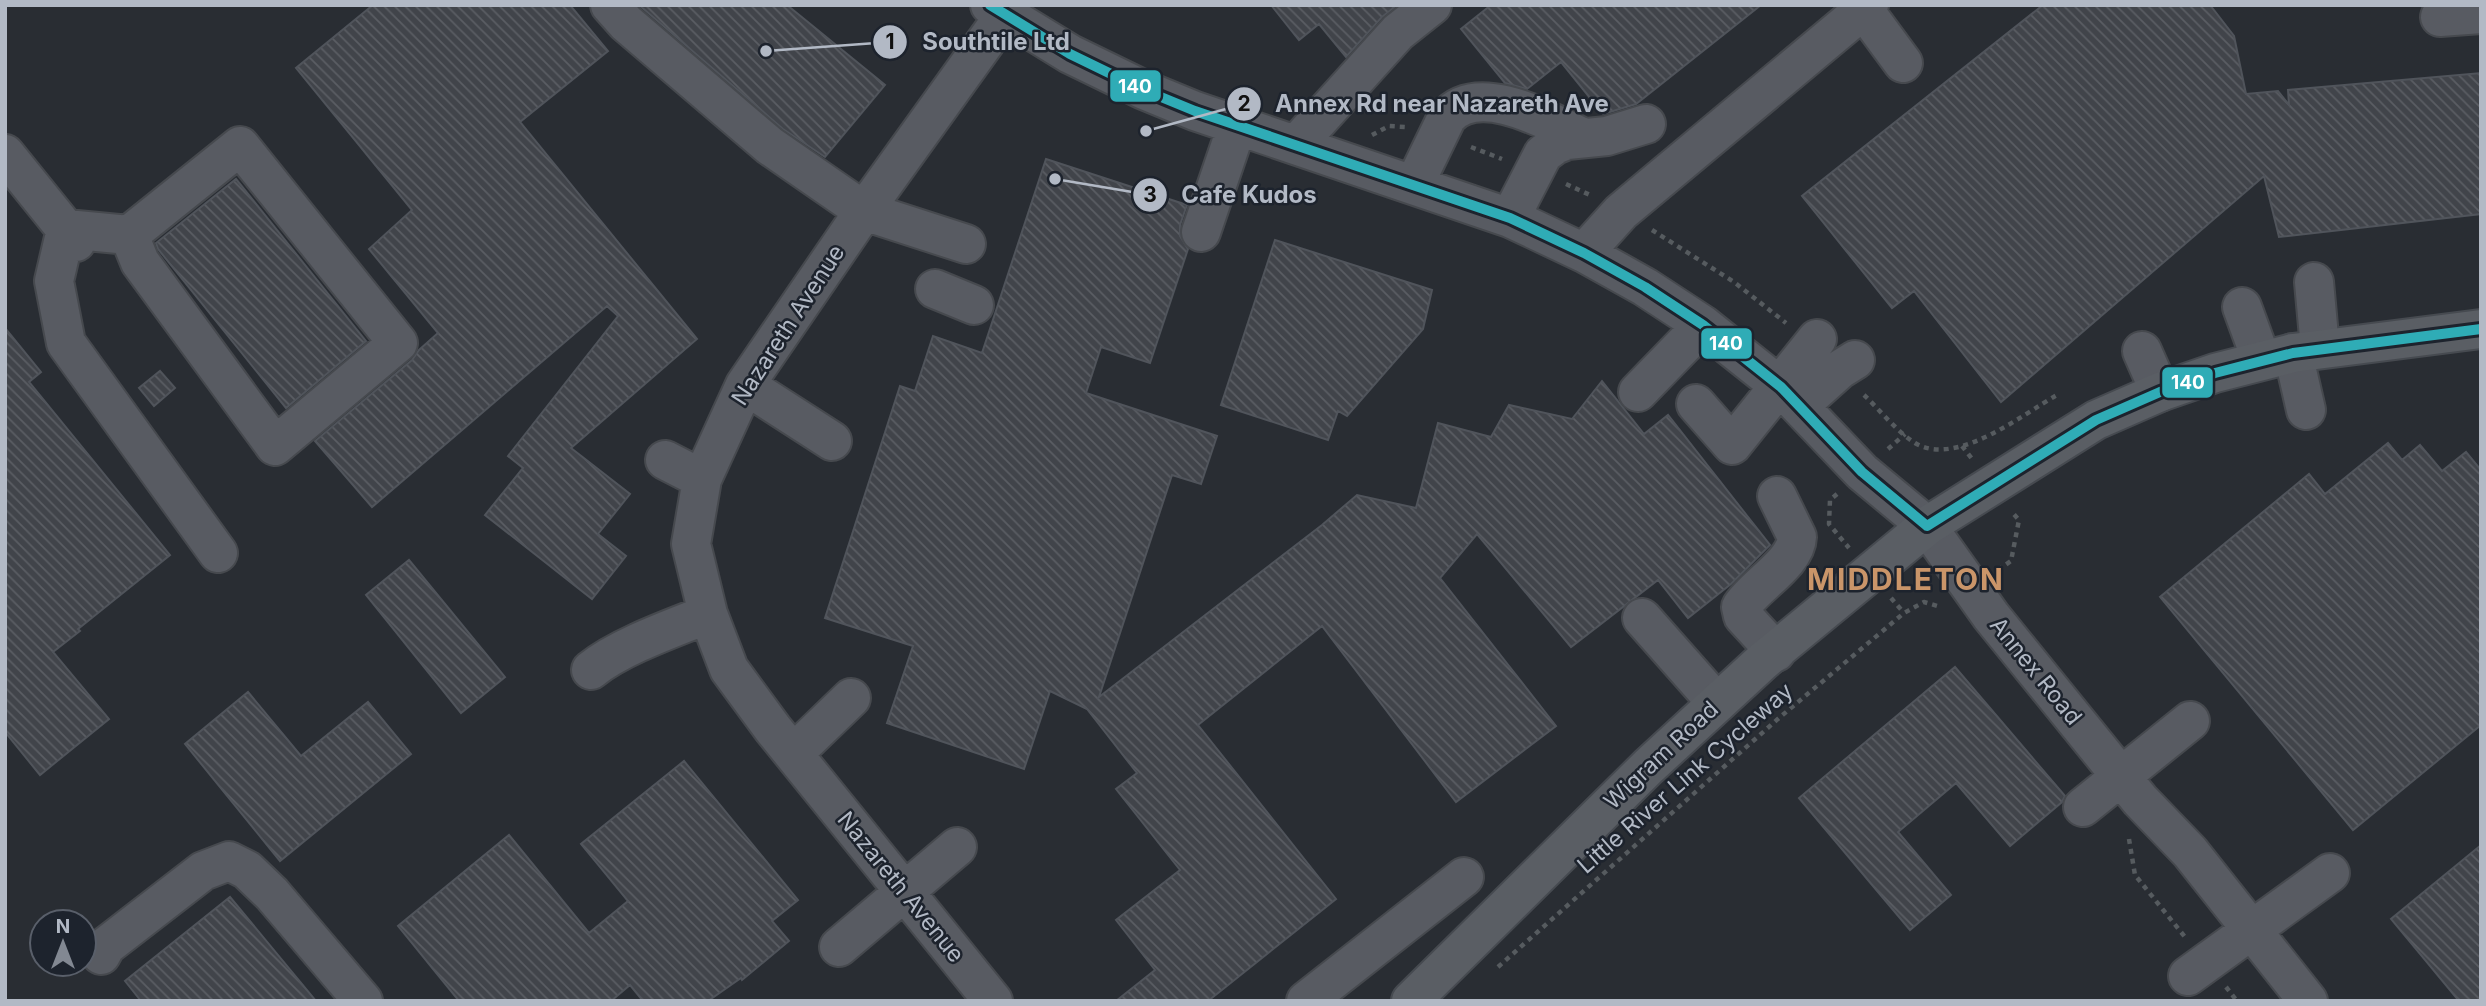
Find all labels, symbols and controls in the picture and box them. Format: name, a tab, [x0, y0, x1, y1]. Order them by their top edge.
callout: Southtile Ltd	[873, 19, 1083, 64]
text: Southtile Ltd	[922, 27, 1070, 56]
text: 1	[885, 29, 895, 54]
line badge: 140	[1109, 69, 1162, 103]
text: 140	[1118, 75, 1152, 98]
callout: Annex Rd near Nazareth Ave	[1227, 81, 1623, 126]
text: Annex Rd near Nazareth Ave	[1275, 89, 1609, 118]
text: 2	[1237, 91, 1251, 116]
callout: Cafe Kudos	[1133, 172, 1331, 217]
text: Cafe Kudos	[1181, 180, 1317, 209]
text: 3	[1143, 182, 1157, 207]
street label: Nazareth Avenue	[726, 239, 850, 411]
line badge: 140	[1700, 327, 1753, 360]
text: 140	[1709, 332, 1743, 355]
line badge: 140	[2161, 366, 2214, 399]
text: 140	[2171, 371, 2205, 394]
district label: MIDDLETON	[1807, 561, 2005, 597]
street label: Annex Road	[1984, 611, 2088, 731]
street label: Little River Link Cycleway	[1571, 677, 1799, 879]
street label: Wigram Road	[1598, 695, 1724, 815]
street label: Nazareth Avenue	[832, 806, 970, 968]
north arrow	[28, 908, 98, 978]
text: N	[56, 915, 70, 938]

